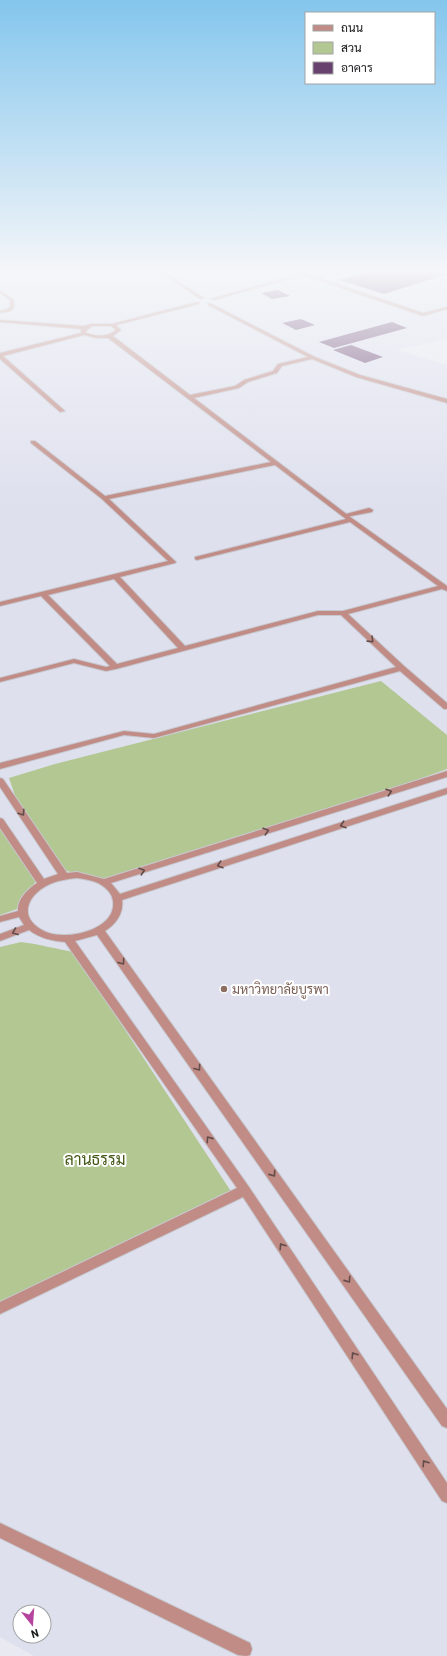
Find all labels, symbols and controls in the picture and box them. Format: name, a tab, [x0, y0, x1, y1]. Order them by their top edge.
legend	[305, 12, 435, 84]
text: ถนน	[341, 20, 364, 34]
text: สวน	[341, 40, 362, 54]
text: อาคาร	[341, 60, 373, 74]
one-way arrow	[366, 635, 374, 643]
one-way arrow	[386, 788, 393, 797]
one-way arrow	[17, 809, 25, 816]
one-way arrow	[340, 820, 347, 829]
one-way arrow	[262, 828, 269, 836]
one-way arrow	[216, 860, 223, 869]
one-way arrow	[138, 867, 145, 876]
one-way arrow	[12, 928, 19, 936]
one-way arrow	[117, 958, 124, 965]
place label: มหาวิทยาลัยบูรพา	[232, 981, 329, 999]
marker: มหาวิทยาลัยบูรพา	[219, 984, 229, 994]
one-way arrow	[193, 1064, 200, 1071]
one-way arrow	[207, 1136, 214, 1143]
park label: ลานธรรม	[64, 1149, 126, 1168]
one-way arrow	[268, 1170, 276, 1177]
one-way arrow	[279, 1243, 287, 1250]
one-way arrow	[343, 1276, 350, 1283]
one-way arrow	[352, 1352, 359, 1359]
one-way arrow	[423, 1460, 430, 1467]
north arrow	[12, 1604, 52, 1644]
text: N	[30, 1627, 40, 1641]

